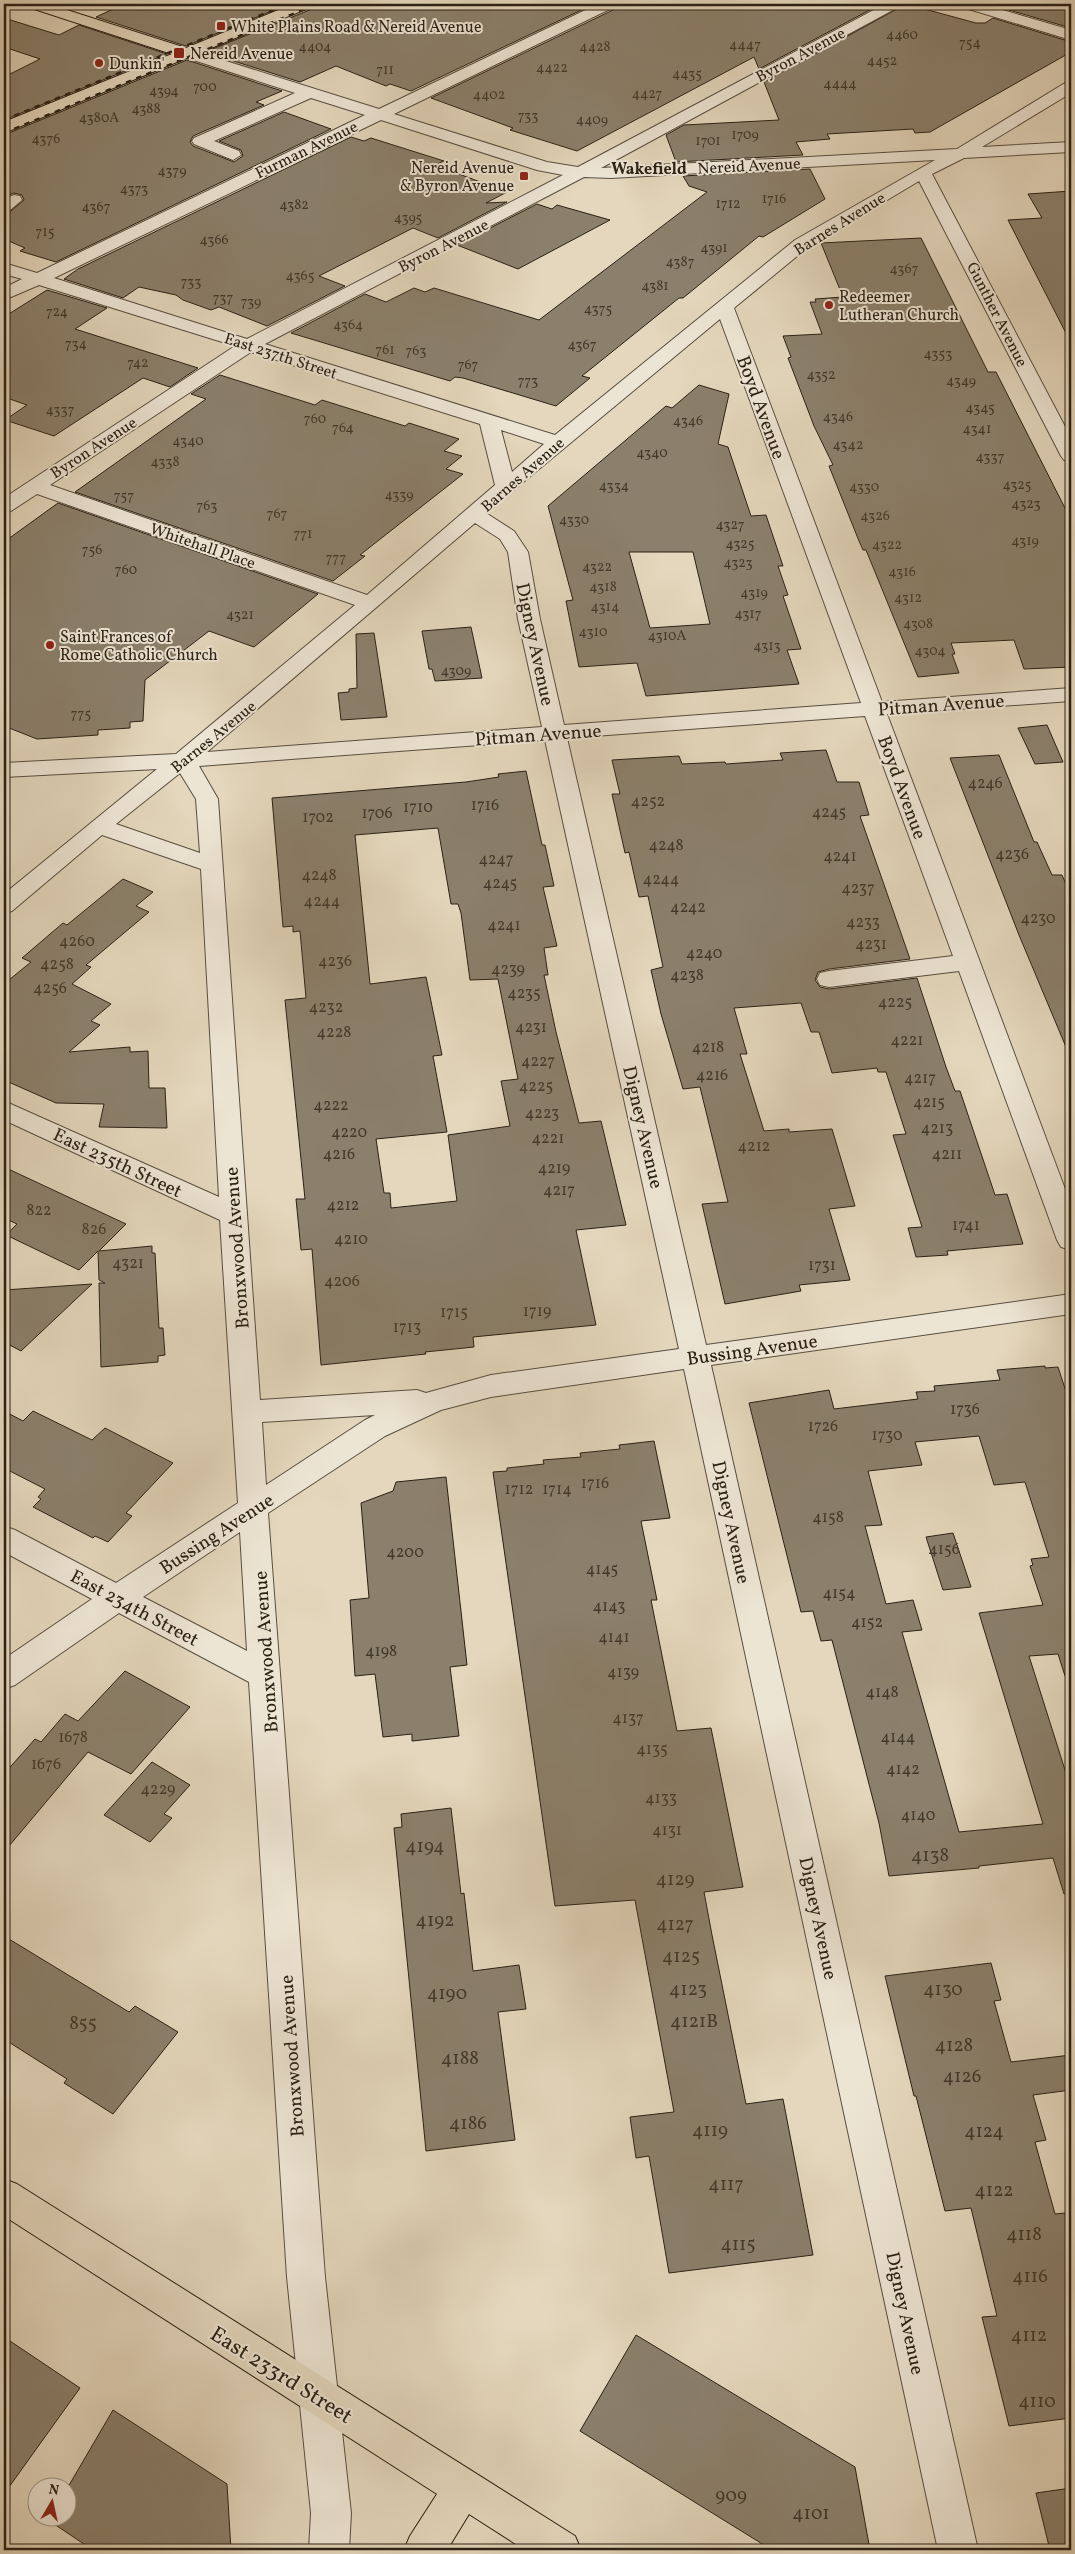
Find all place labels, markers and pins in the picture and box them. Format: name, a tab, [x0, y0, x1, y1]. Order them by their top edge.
place label: White Plains Road & Nereid Avenue	[231, 17, 481, 39]
marker: White Plains Road & Nereid Avenue	[215, 20, 227, 32]
place label: Nereid Avenue	[190, 44, 293, 66]
marker: Nereid Avenue	[172, 46, 186, 60]
place label: Dunkin'	[109, 54, 165, 76]
marker: Dunkin'	[93, 57, 105, 69]
place label: Nereid Avenue & Byron Avenue	[400, 158, 514, 198]
marker: Nereid Avenue & Byron Avenue	[518, 170, 530, 182]
place label: Redeemer Lutheran Church	[839, 287, 959, 327]
marker: Redeemer Lutheran Church	[823, 299, 835, 311]
place label: Saint Frances of Rome Catholic Church	[60, 627, 218, 667]
marker: Saint Frances of Rome Catholic Church	[44, 639, 56, 651]

